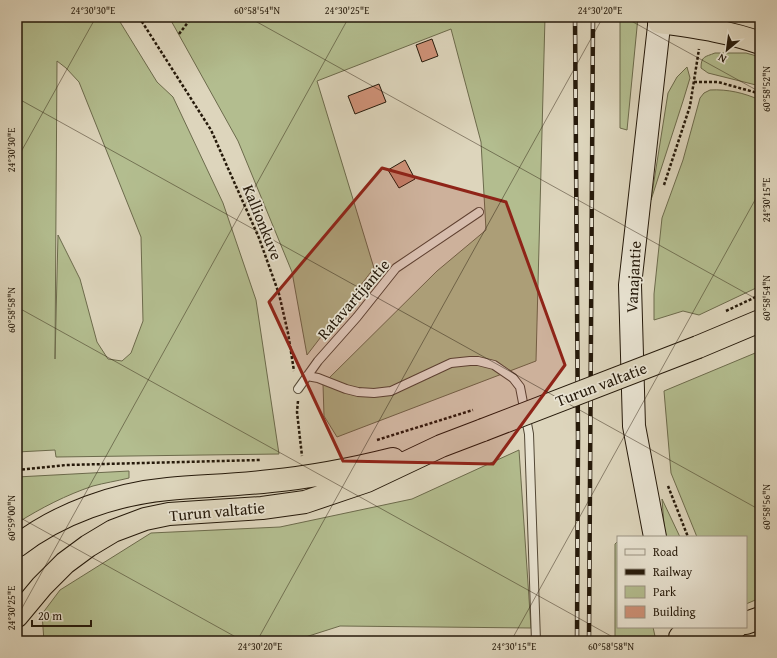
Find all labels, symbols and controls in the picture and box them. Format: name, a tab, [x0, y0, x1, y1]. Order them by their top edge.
text: 24°30'30"E	[71, 3, 115, 18]
text: 60°58'54"N	[234, 3, 280, 18]
text: 24°30'25"E	[325, 3, 369, 18]
text: 24°30'20"E	[578, 3, 622, 18]
north arrow	[707, 30, 747, 70]
text: N	[714, 50, 729, 68]
text: 60°58'52"N	[759, 66, 774, 112]
text: 24°30'30"E	[4, 128, 19, 172]
text: 24°30'15"E	[759, 178, 774, 222]
street label: Kallionkuve	[237, 181, 289, 263]
street label: Vanajantie	[619, 240, 647, 314]
street label: Ratavartijantie	[311, 253, 395, 345]
text: 60°58'54"N	[759, 275, 774, 321]
text: 60°58'58"N	[4, 287, 19, 333]
street label: Turun valtatie	[552, 356, 650, 412]
text: 60°58'56"N	[759, 484, 774, 530]
text: 60°59'00"N	[4, 495, 19, 541]
street label: Turun valtatie	[168, 495, 266, 527]
legend	[617, 536, 747, 628]
text: Road	[653, 543, 679, 560]
text: Railway	[653, 563, 692, 580]
text: Park	[653, 583, 677, 600]
text: 24°30'25"E	[4, 586, 19, 630]
scale bar	[32, 602, 91, 628]
text: Building	[653, 603, 696, 620]
text: 20 m	[38, 607, 62, 624]
text: 24°30'20"E	[238, 639, 282, 654]
text: 24°30'15"E	[492, 639, 536, 654]
text: 60°58'58"N	[588, 639, 634, 654]

